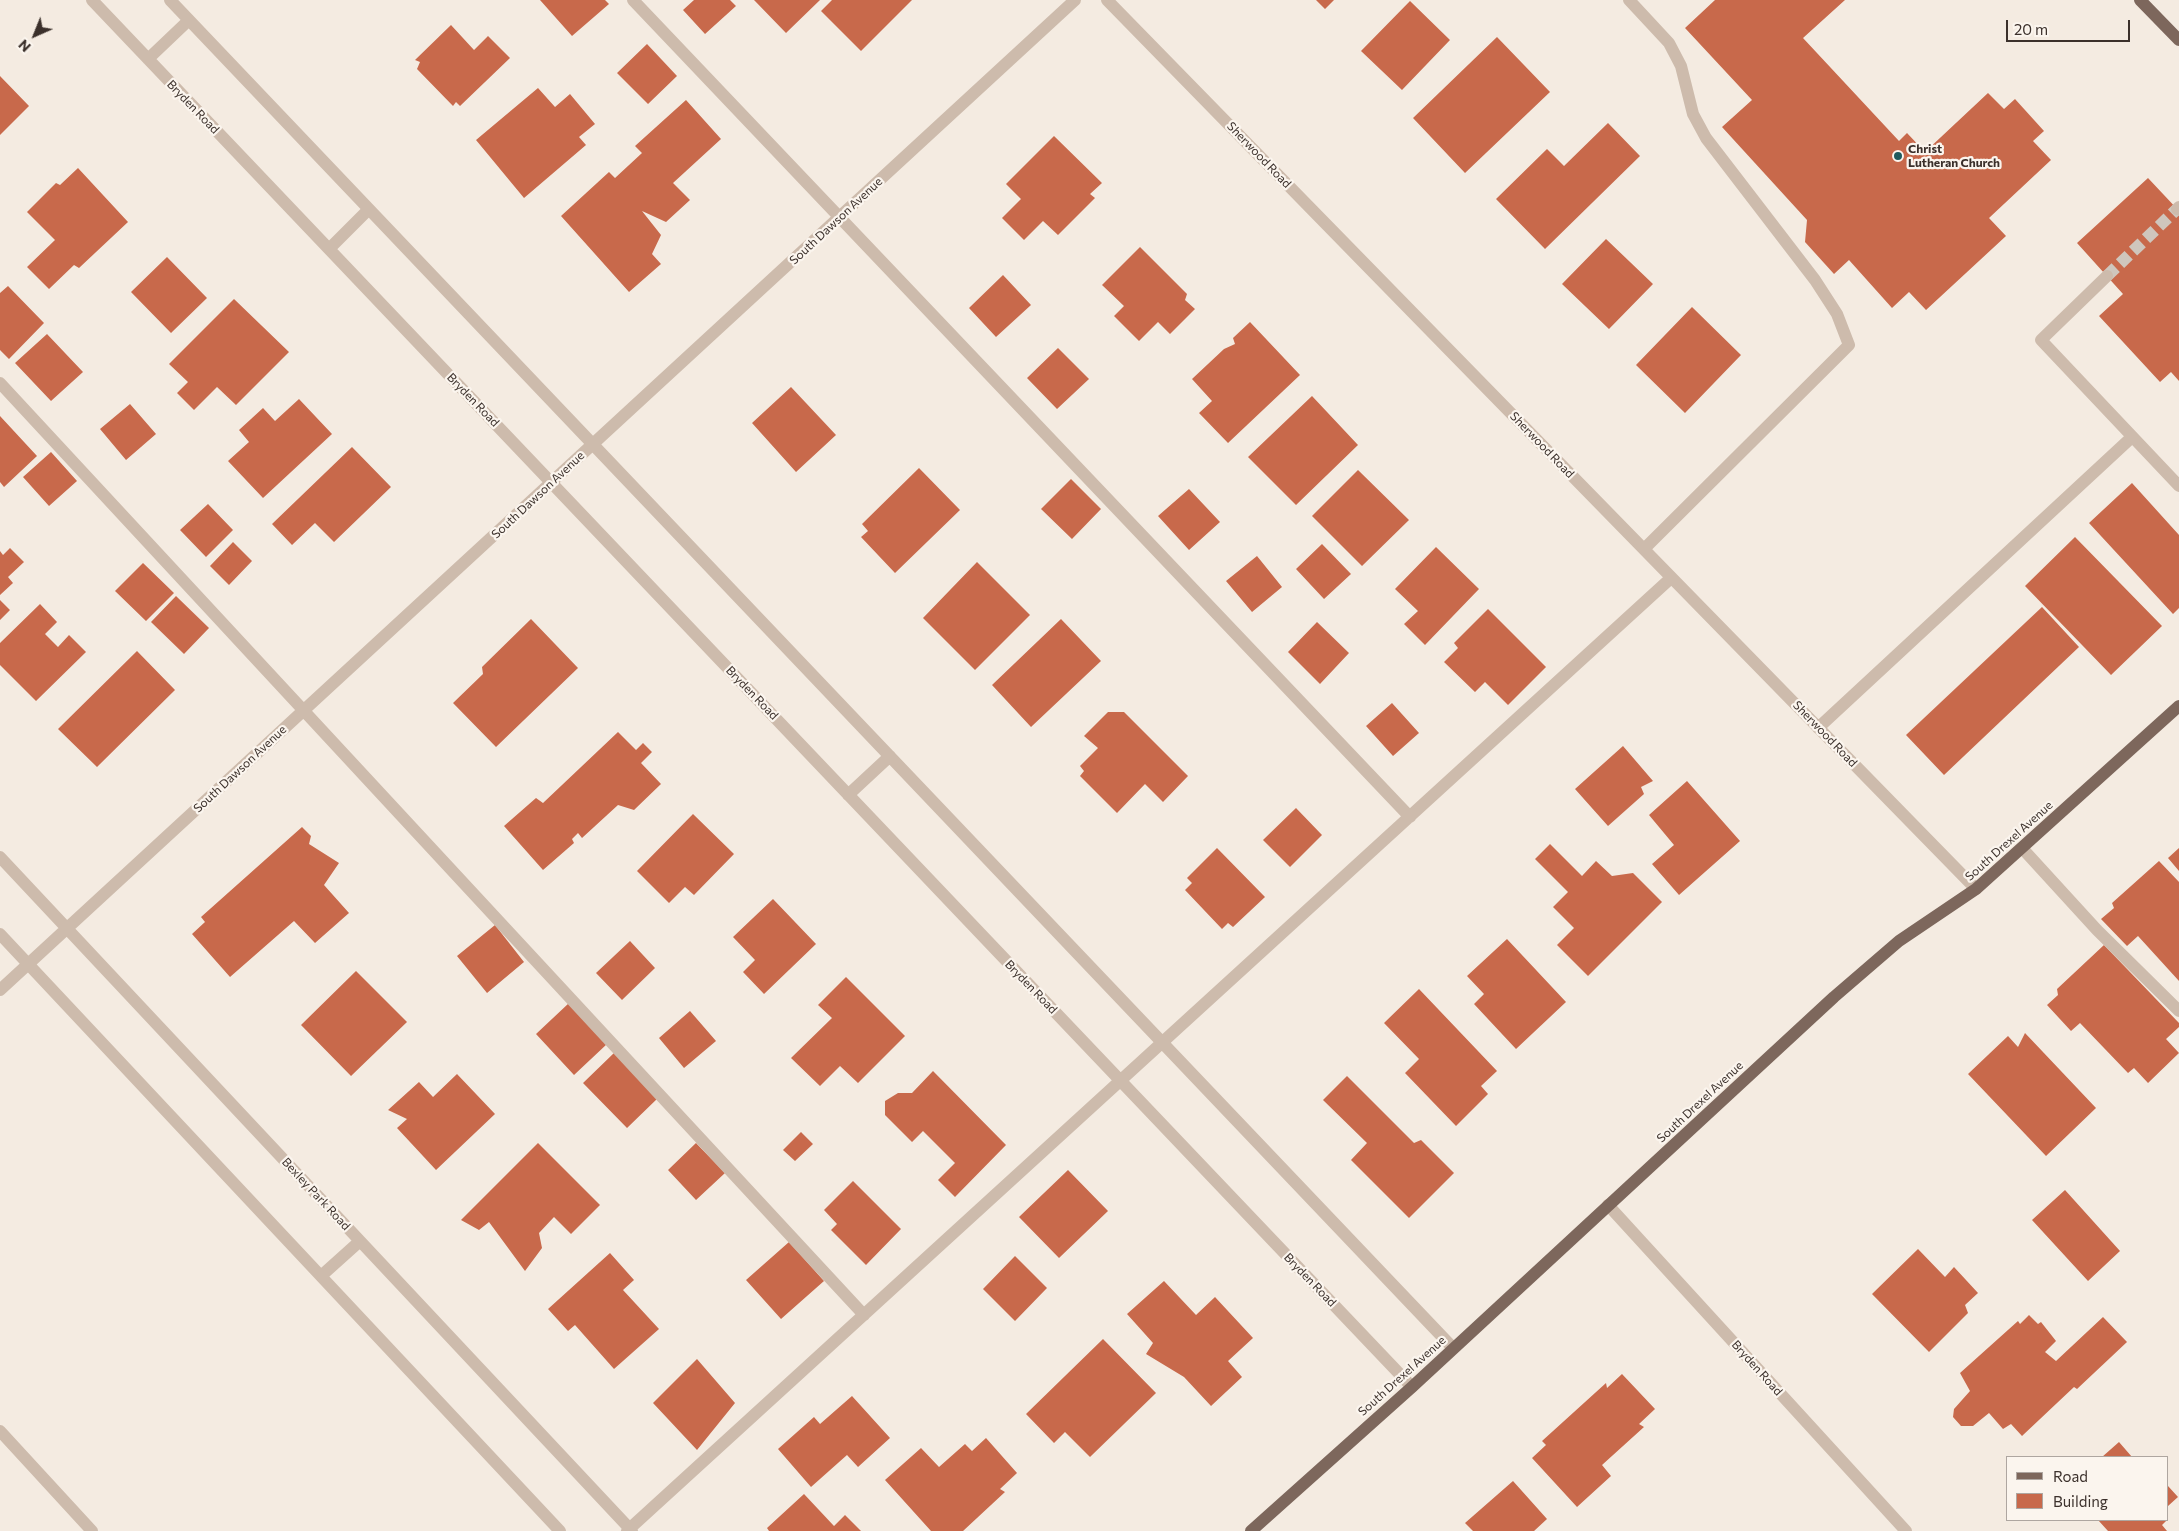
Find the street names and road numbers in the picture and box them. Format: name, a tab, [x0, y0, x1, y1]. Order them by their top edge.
street label: Bryden Road	[164, 77, 222, 137]
street label: Sherwood Road	[1224, 119, 1294, 191]
street label: South Dawson Avenue	[787, 174, 885, 268]
street label: Bryden Road	[444, 370, 502, 430]
street label: Sherwood Road	[1507, 409, 1577, 481]
street label: South Dawson Avenue	[489, 448, 587, 542]
street label: Bryden Road	[723, 663, 781, 723]
street label: Sherwood Road	[1790, 698, 1860, 770]
street label: South Dawson Avenue	[191, 722, 289, 816]
street label: South Drexel Avenue	[1962, 798, 2056, 884]
street label: Bryden Road	[1002, 957, 1060, 1017]
street label: South Drexel Avenue	[1654, 1058, 1746, 1146]
street label: Bexley Park Road	[279, 1155, 353, 1233]
street label: Bryden Road	[1281, 1250, 1339, 1310]
street label: South Drexel Avenue	[1355, 1333, 1449, 1419]
street label: Bryden Road	[1729, 1338, 1785, 1398]

